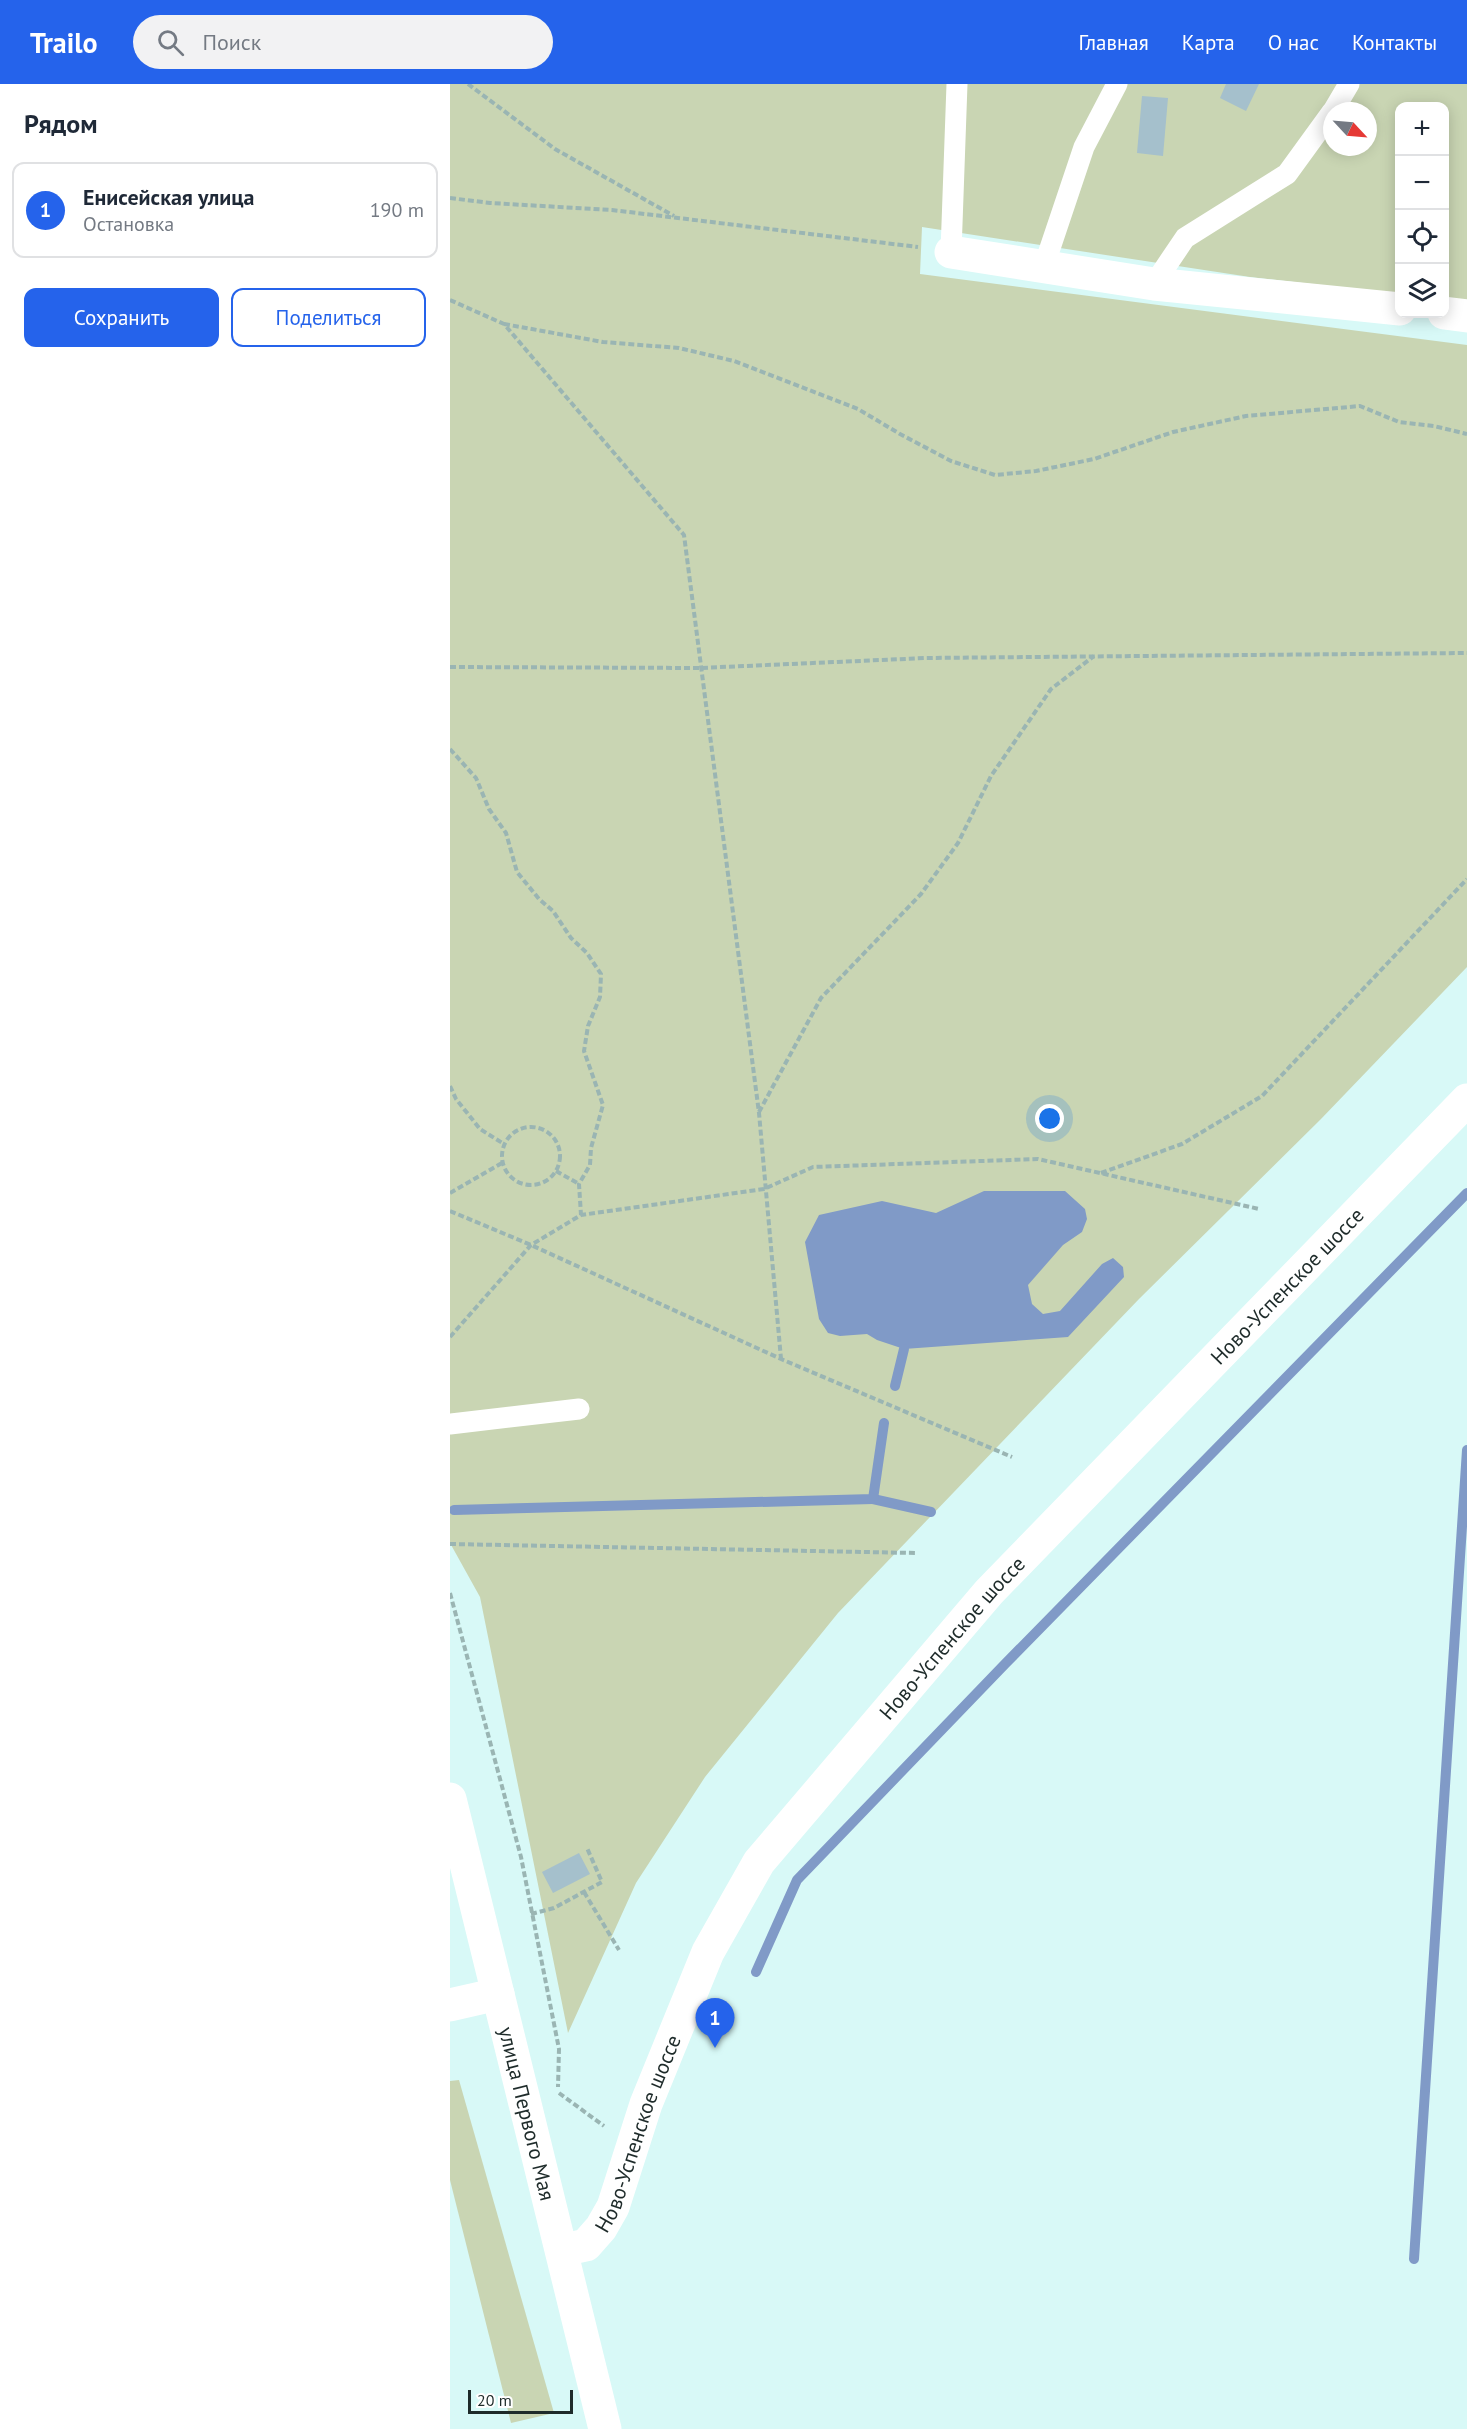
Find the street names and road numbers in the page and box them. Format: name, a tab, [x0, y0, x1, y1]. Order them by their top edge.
street label: Ново-Успенское шоссе	[1204, 1201, 1369, 1370]
street label: Ново-Успенское шоссе	[873, 1550, 1030, 1725]
street label: улица Первого Мая	[493, 2024, 562, 2203]
street label: Ново-Успенское шоссе	[588, 2031, 686, 2237]

